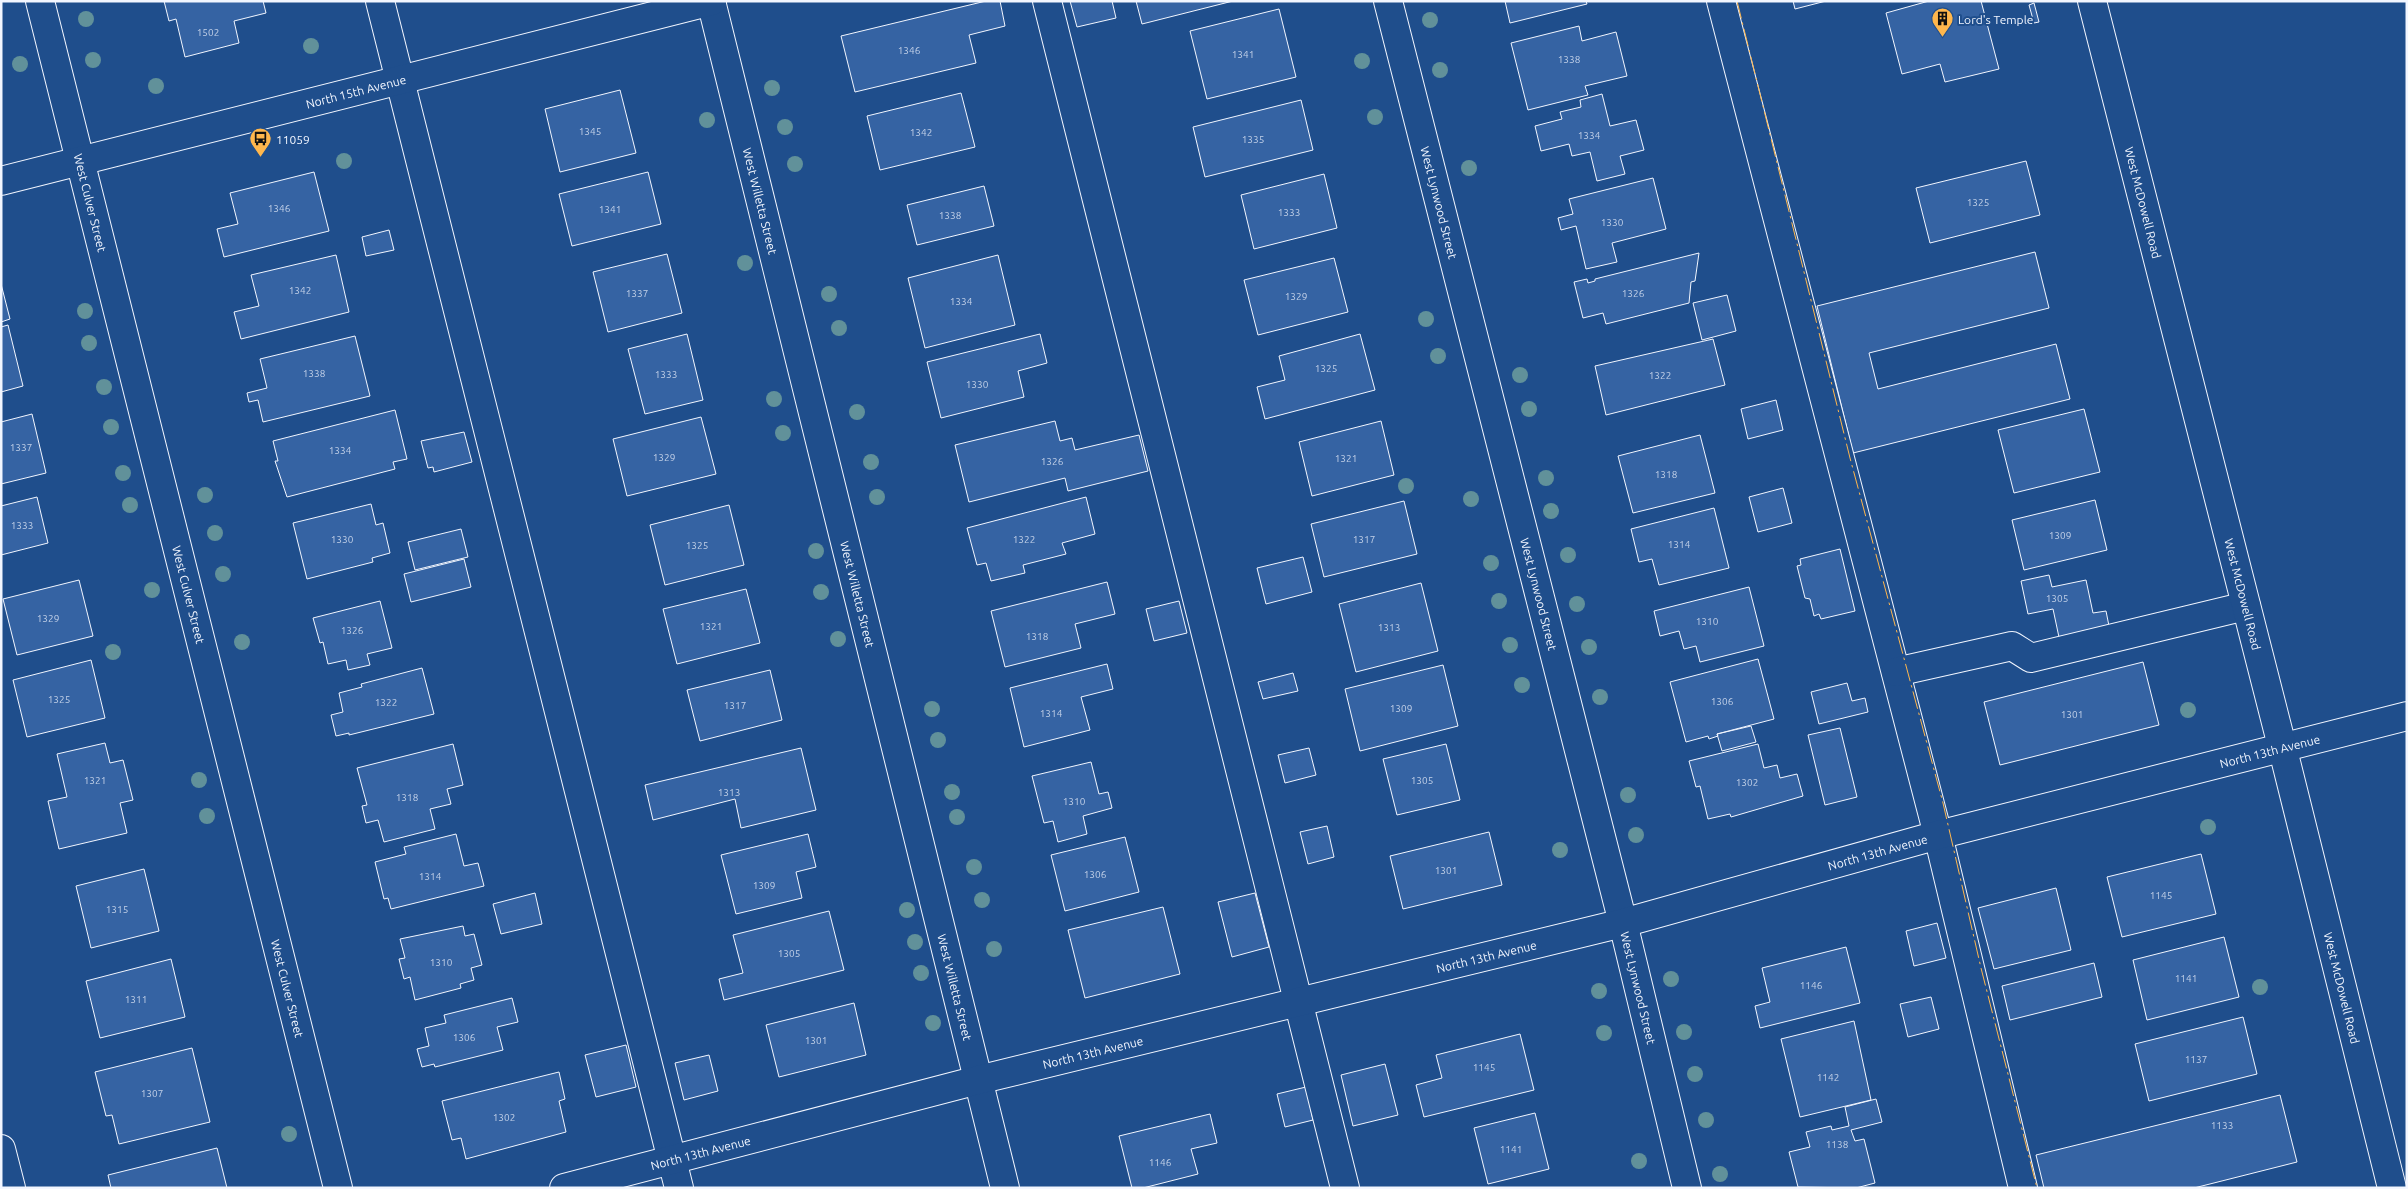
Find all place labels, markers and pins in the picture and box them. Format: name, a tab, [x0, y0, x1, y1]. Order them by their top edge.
building icon: Lord's Temple	[1930, 7, 1954, 38]
place label: Lord's Temple	[1958, 13, 2033, 26]
bus stop icon: 11059	[248, 127, 272, 158]
place label: 11059	[276, 133, 310, 146]

